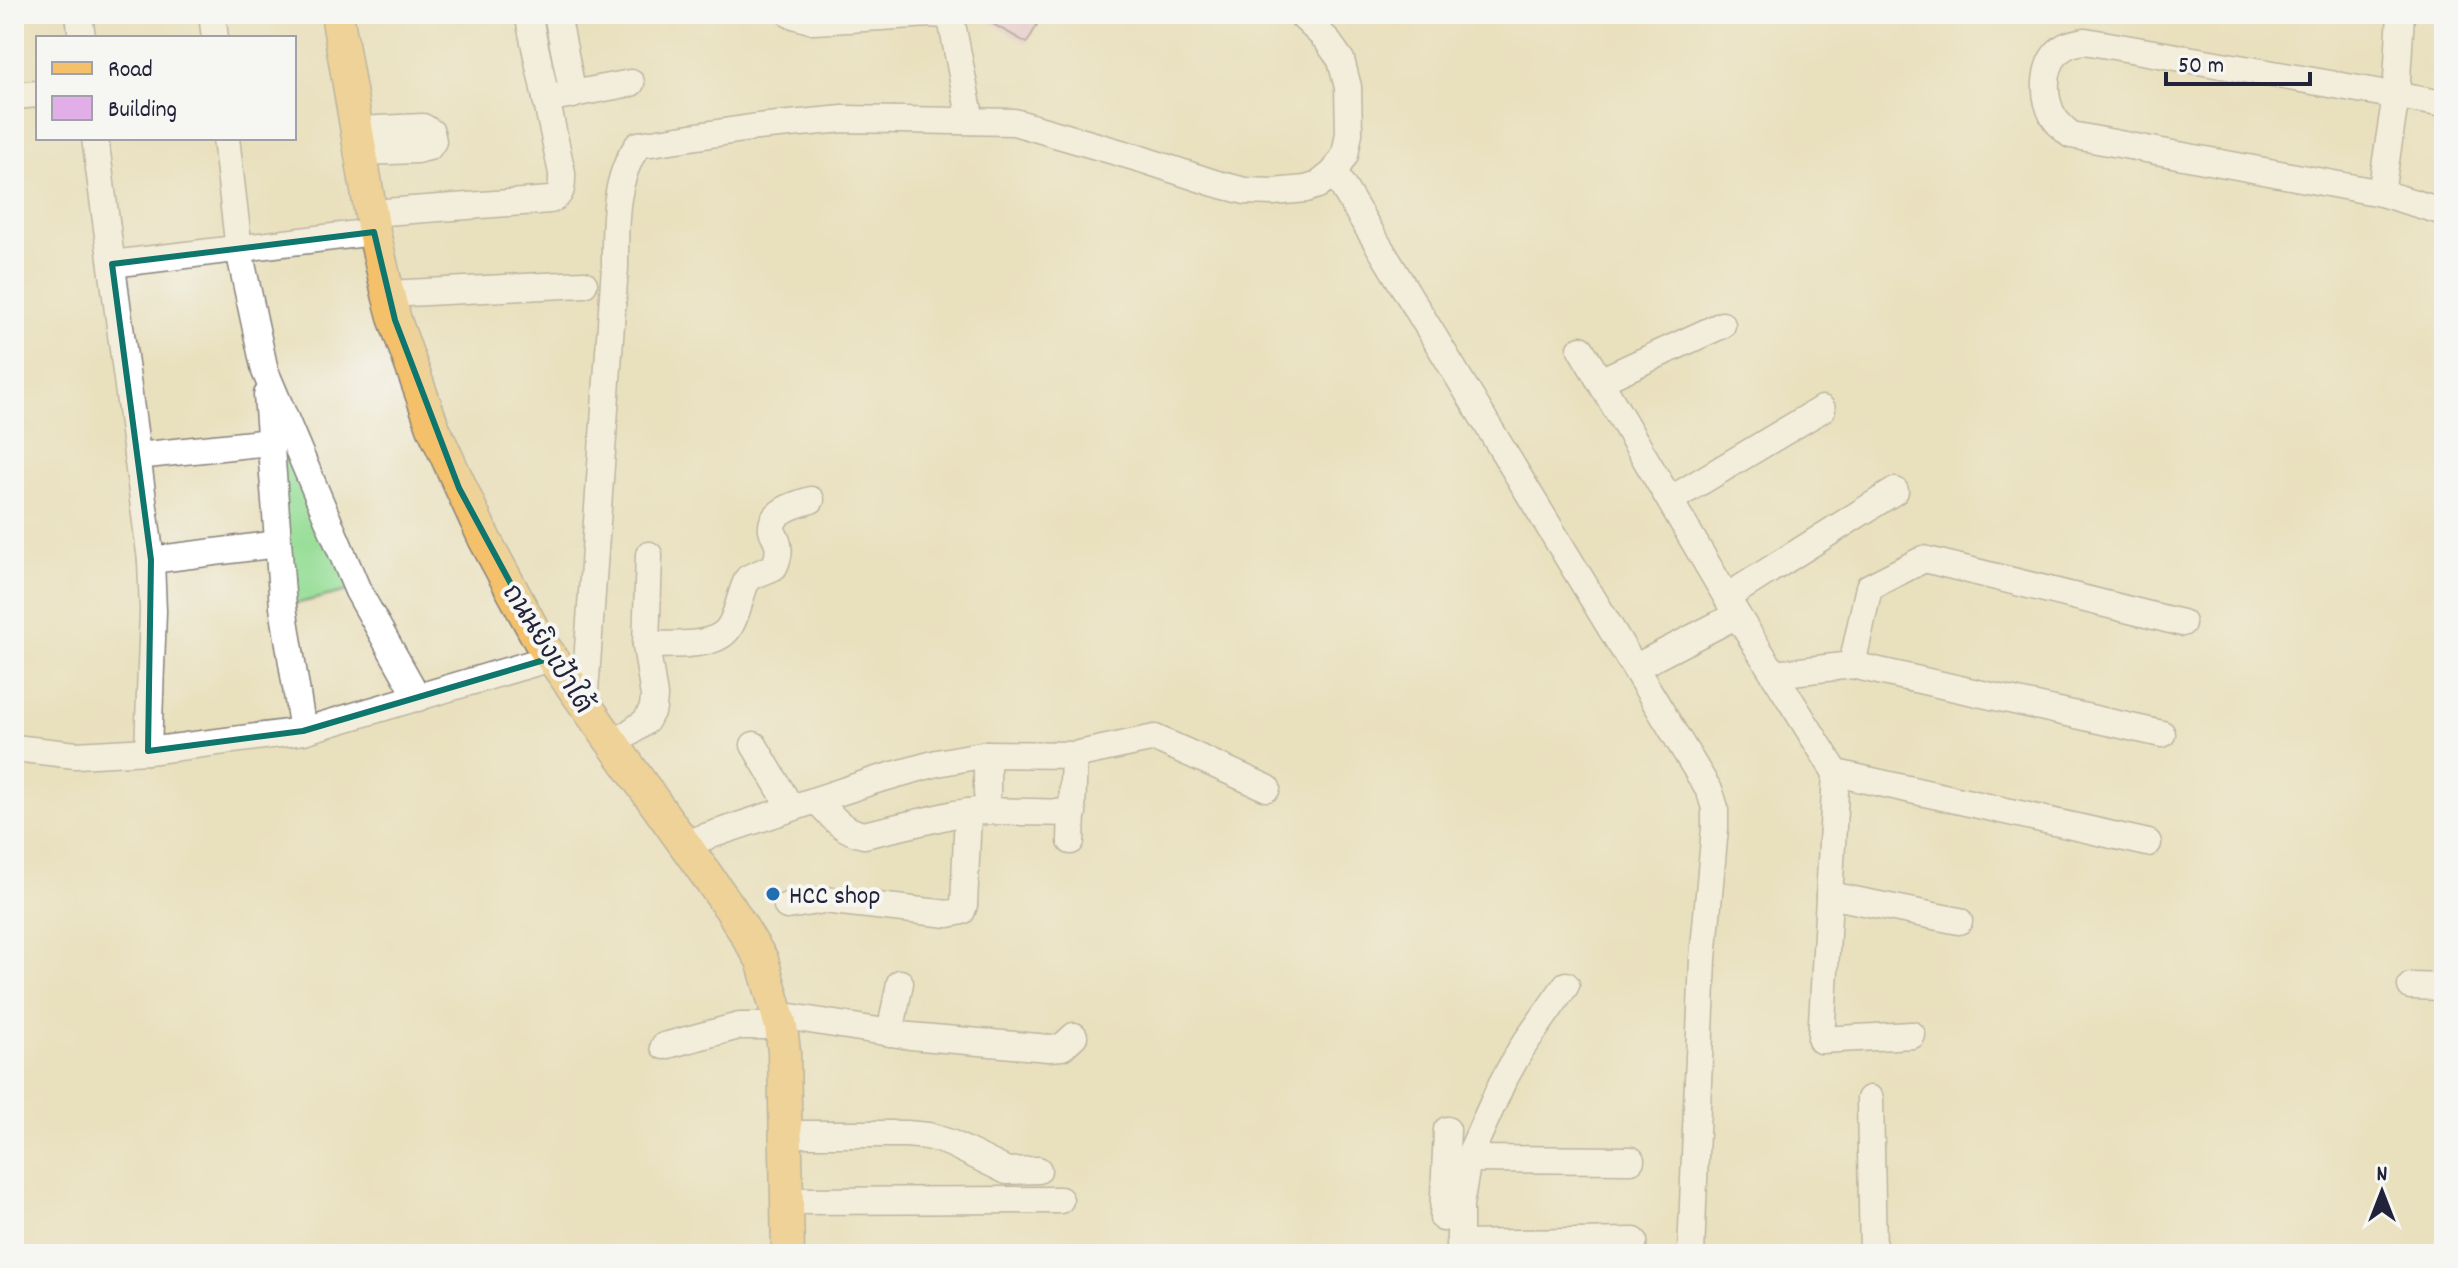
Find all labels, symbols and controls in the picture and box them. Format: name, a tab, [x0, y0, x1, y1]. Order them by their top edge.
legend	[36, 36, 296, 140]
scale bar	[2166, 36, 2310, 86]
text: 50 m	[2178, 50, 2224, 84]
text: Road	[108, 54, 153, 88]
text: Building	[108, 94, 177, 128]
street label: ถนนยิงเป้าใต้	[492, 577, 601, 722]
place label: HCC shop	[789, 879, 880, 916]
marker: HCC shop	[764, 885, 782, 903]
north arrow	[2342, 1152, 2422, 1232]
text: N	[2377, 1160, 2388, 1191]

